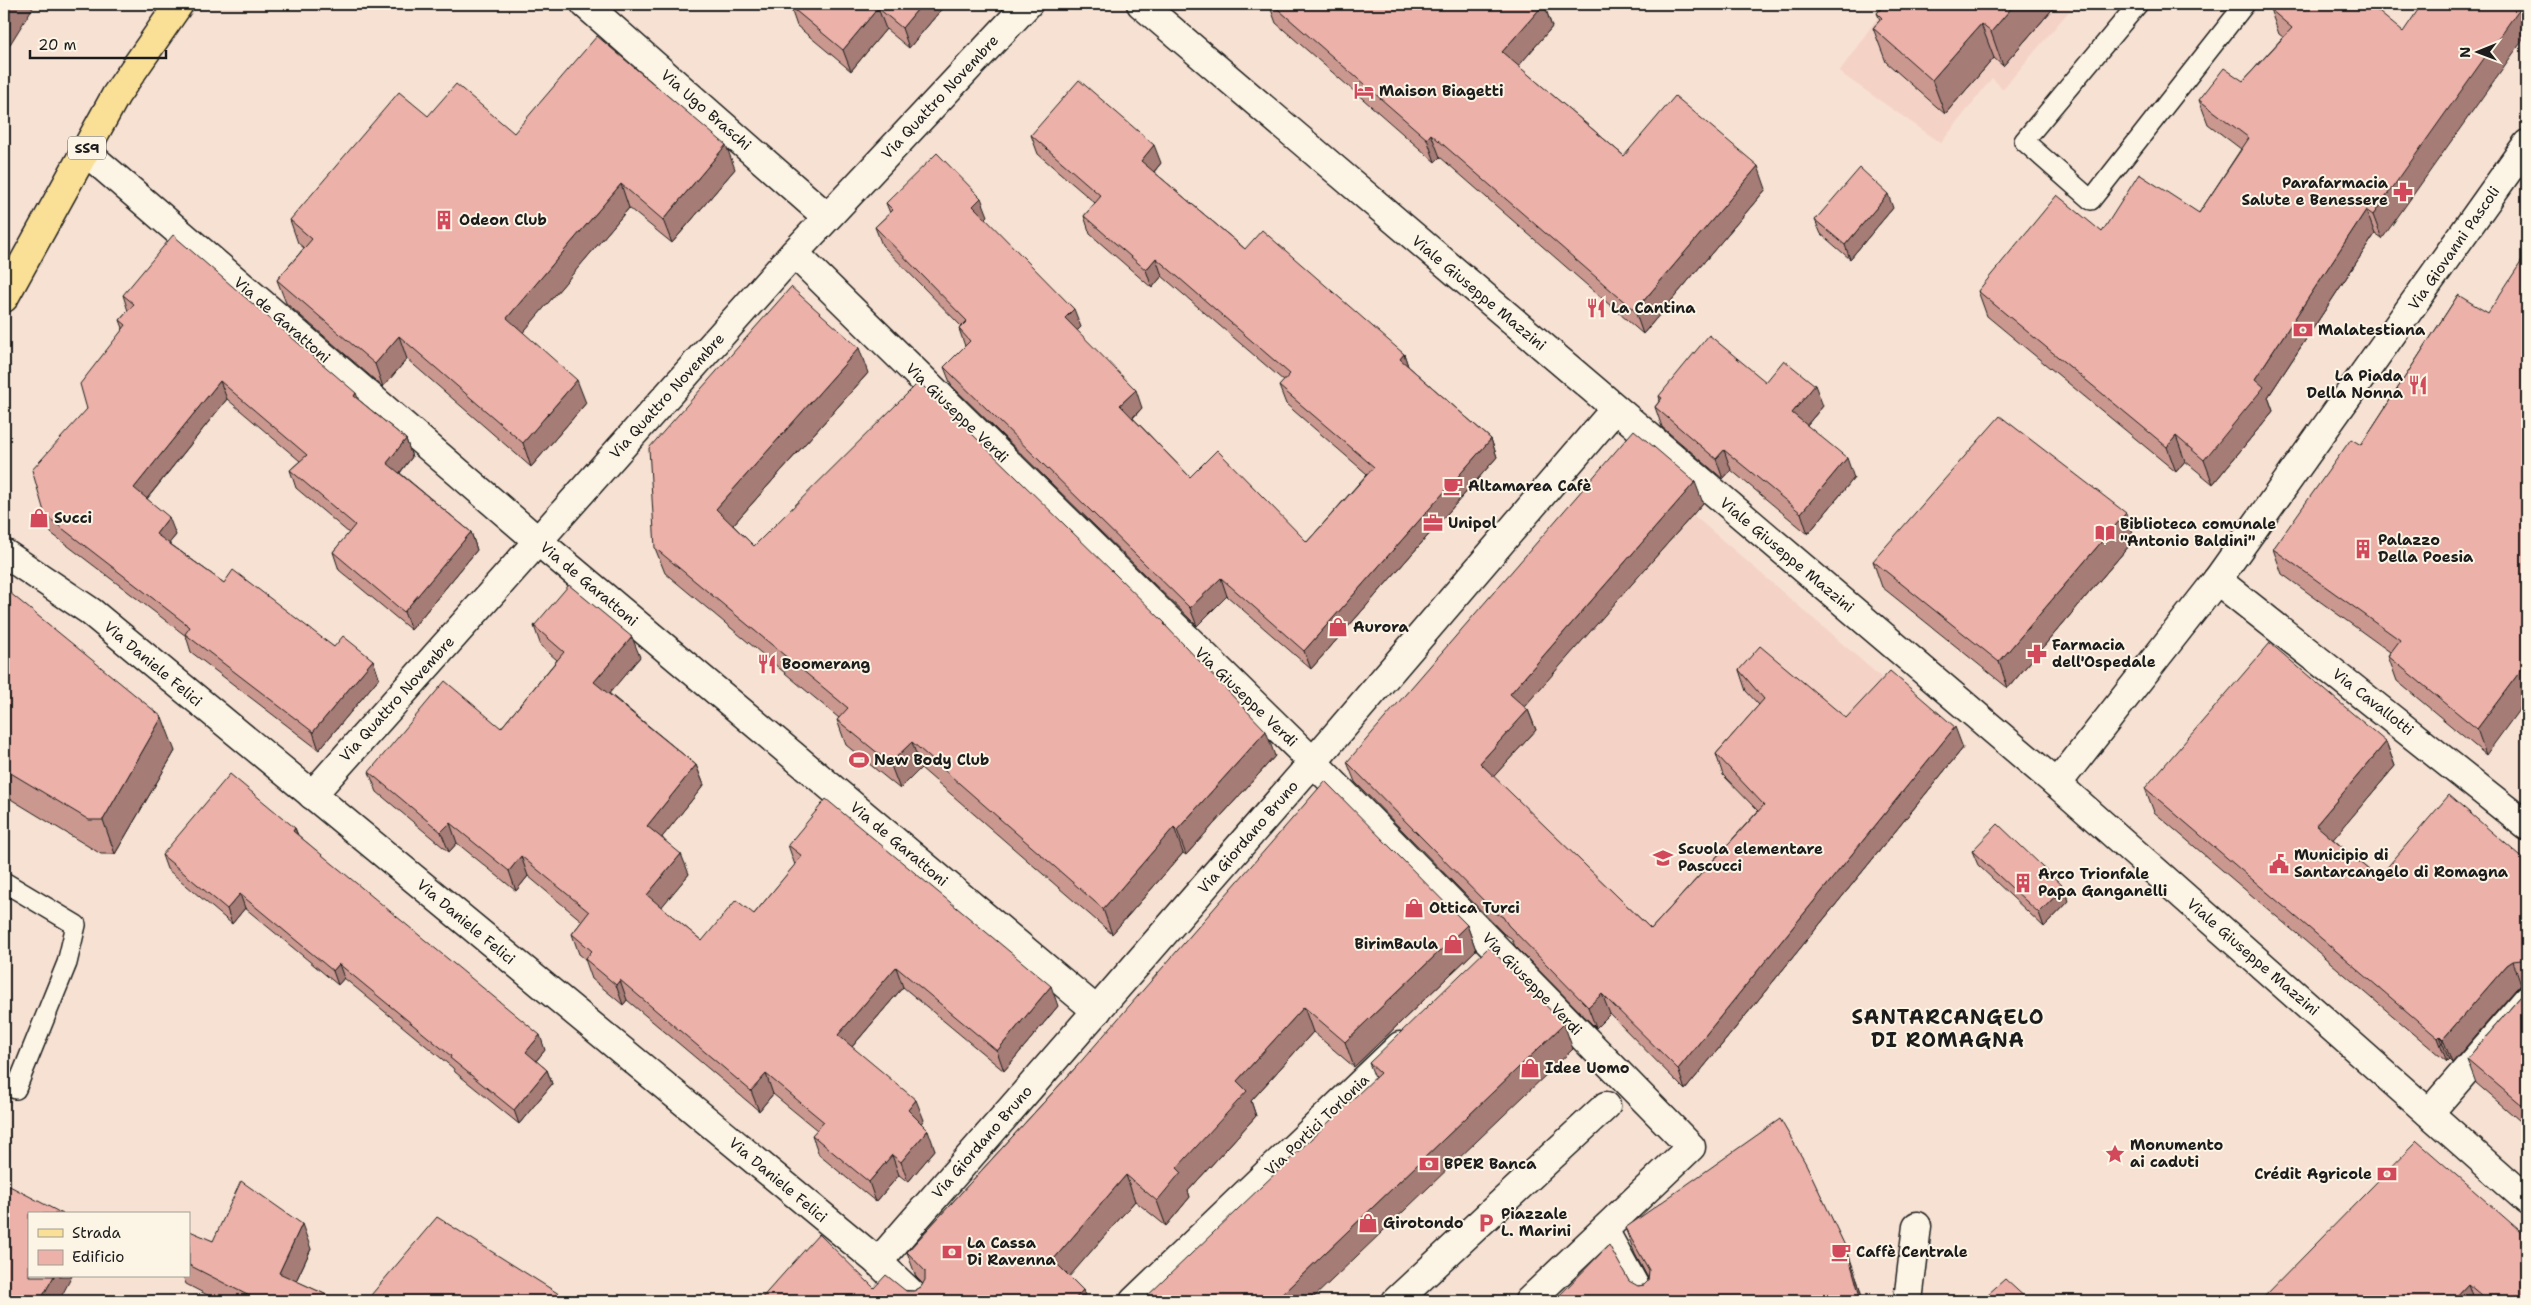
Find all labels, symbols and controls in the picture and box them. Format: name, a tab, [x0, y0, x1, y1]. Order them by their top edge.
scale bar	[30, 28, 166, 60]
north arrow	[2454, 28, 2504, 78]
street label: Via Quattro Novembre	[877, 31, 1003, 163]
text: 20 m	[38, 35, 77, 55]
text: N	[2456, 47, 2474, 58]
street label: Via Ugo Braschi	[656, 65, 756, 155]
hotel icon: Maison Biagetti	[1353, 80, 1375, 102]
place label: Maison Biagetti	[1379, 81, 1504, 101]
road number: SS9	[68, 136, 106, 160]
place label: Parafarmacia Salute e Benessere	[2241, 173, 2389, 210]
pharmacy icon: Parafarmacia Salute e Benessere	[2392, 181, 2414, 203]
street label: Via Giovanni Pascoli	[2404, 182, 2504, 314]
building icon: Odeon Club	[433, 209, 455, 231]
place label: Odeon Club	[459, 210, 547, 230]
street label: Viale Giuseppe Mazzini	[1408, 231, 1550, 355]
street label: Via de Garattoni	[229, 272, 335, 368]
restaurant icon: La Cantina	[1585, 297, 1607, 319]
place label: La Cantina	[1611, 298, 1696, 318]
bank icon: Malatestiana	[2292, 319, 2314, 341]
place label: Malatestiana	[2318, 320, 2426, 340]
street label: Via Quattro Novembre	[605, 329, 729, 463]
street label: Via Giuseppe Verdi	[901, 359, 1013, 467]
place label: La Piada Della Nonna	[2307, 366, 2404, 403]
restaurant icon: La Piada Della Nonna	[2407, 374, 2429, 396]
cafe icon: Altamarea Cafè	[1442, 475, 1464, 497]
place label: Altamarea Cafè	[1468, 476, 1591, 496]
street label: Viale Giuseppe Mazzini	[1716, 493, 1858, 617]
shop icon: Succi	[28, 507, 50, 529]
place label: Succi	[54, 508, 92, 528]
office icon: Unipol	[1422, 512, 1444, 534]
place label: Unipol	[1448, 513, 1497, 533]
place label: Biblioteca comunale "Antonio Baldini"	[2120, 514, 2276, 551]
library icon: Biblioteca comunale "Antonio Baldini"	[2094, 522, 2116, 544]
place label: Palazzo Della Poesia	[2378, 530, 2474, 567]
street label: Via de Garattoni	[536, 537, 642, 631]
building icon: Palazzo Della Poesia	[2352, 538, 2374, 560]
shop icon: Aurora	[1327, 616, 1349, 638]
street label: Via Daniele Felici	[100, 617, 206, 711]
place label: Aurora	[1353, 617, 1409, 637]
street label: Via Quattro Novembre	[335, 632, 459, 766]
place label: Farmacia dell'Ospedale	[2052, 635, 2156, 672]
street label: Via Giuseppe Verdi	[1190, 643, 1302, 751]
pharmacy icon: Farmacia dell'Ospedale	[2026, 643, 2048, 665]
restaurant icon: Boomerang	[756, 653, 778, 675]
place label: Boomerang	[782, 654, 871, 674]
street label: Via Cavallotti	[2328, 664, 2418, 740]
sports icon: New Body Club	[848, 749, 870, 771]
place label: New Body Club	[874, 750, 989, 770]
street label: Via Giordano Bruno	[1193, 776, 1303, 898]
street label: Via de Garattoni	[846, 797, 952, 891]
place label: Scuola elementare Pascucci	[1678, 839, 1823, 876]
place label: Municipio di Santarcangelo di Romagna	[2294, 845, 2509, 882]
school or university icon: Scuola elementare Pascucci	[1652, 847, 1674, 869]
public building icon: Municipio di Santarcangelo di Romagna	[2268, 853, 2290, 875]
place label: Arco Trionfale Papa Ganganelli	[2038, 864, 2167, 901]
building icon: Arco Trionfale Papa Ganganelli	[2012, 872, 2034, 894]
street label: Via Daniele Felici	[413, 875, 519, 969]
street label: Viale Giuseppe Mazzini	[2182, 894, 2324, 1020]
shop icon: Ottica Turci	[1403, 897, 1425, 919]
place label: Ottica Turci	[1429, 898, 1520, 918]
street label: Via Giuseppe Verdi	[1478, 928, 1586, 1040]
shop icon: BirimBaula	[1442, 933, 1464, 955]
place label: BirimBaula	[1354, 934, 1439, 954]
district label: SANTARCANGELO DI ROMAGNA	[1851, 1004, 2045, 1053]
shop icon: Idee Uomo	[1519, 1057, 1541, 1079]
place label: Idee Uomo	[1545, 1058, 1630, 1078]
street label: Via Portici Torlonia	[1260, 1069, 1374, 1180]
street label: Via Giordano Bruno	[927, 1081, 1037, 1203]
street label: Via Daniele Felici	[725, 1133, 831, 1227]
place label: Monumento ai caduti	[2130, 1135, 2224, 1172]
place icon: Monumento ai caduti	[2104, 1143, 2126, 1165]
bank icon: BPER Banca	[1418, 1153, 1440, 1175]
place label: BPER Banca	[1444, 1154, 1537, 1174]
bank icon: Crédit Agricole	[2376, 1163, 2398, 1185]
place label: Crédit Agricole	[2254, 1164, 2372, 1184]
place label: Piazzale L. Marini	[1501, 1204, 1571, 1241]
legend	[28, 1212, 190, 1278]
shop icon: Girotondo	[1357, 1212, 1379, 1234]
parking icon: Piazzale L. Marini	[1475, 1212, 1497, 1234]
place label: Girotondo	[1383, 1213, 1464, 1233]
text: Strada	[72, 1223, 121, 1243]
place label: La Cassa Di Ravenna	[967, 1233, 1056, 1270]
bank icon: La Cassa Di Ravenna	[941, 1241, 963, 1263]
cafe icon: Caffè Centrale	[1830, 1241, 1852, 1263]
place label: Caffè Centrale	[1856, 1242, 1968, 1262]
text: Edificio	[72, 1247, 124, 1267]

